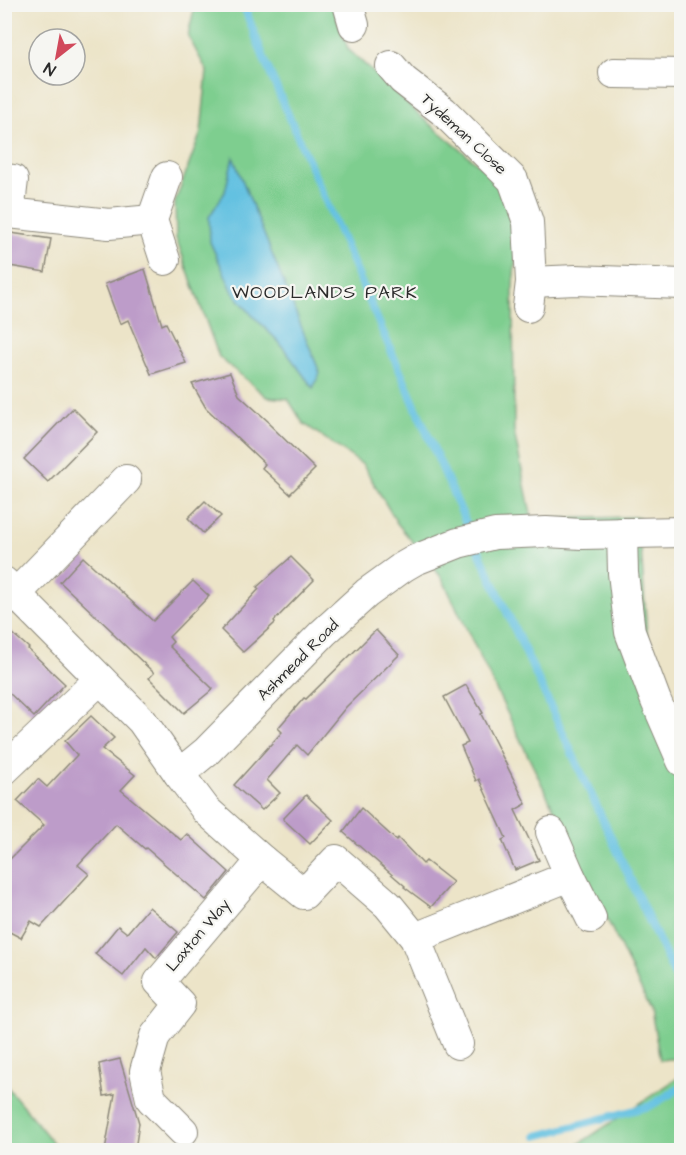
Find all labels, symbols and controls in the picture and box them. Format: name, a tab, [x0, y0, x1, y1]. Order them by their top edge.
north arrow	[27, 27, 87, 87]
text: N	[40, 57, 60, 81]
street label: Tydeman Close	[416, 88, 512, 181]
district label: WOODLANDS PARK	[232, 280, 418, 305]
street label: Ashmead Road	[252, 614, 344, 706]
street label: Laxton Way	[161, 894, 236, 977]

